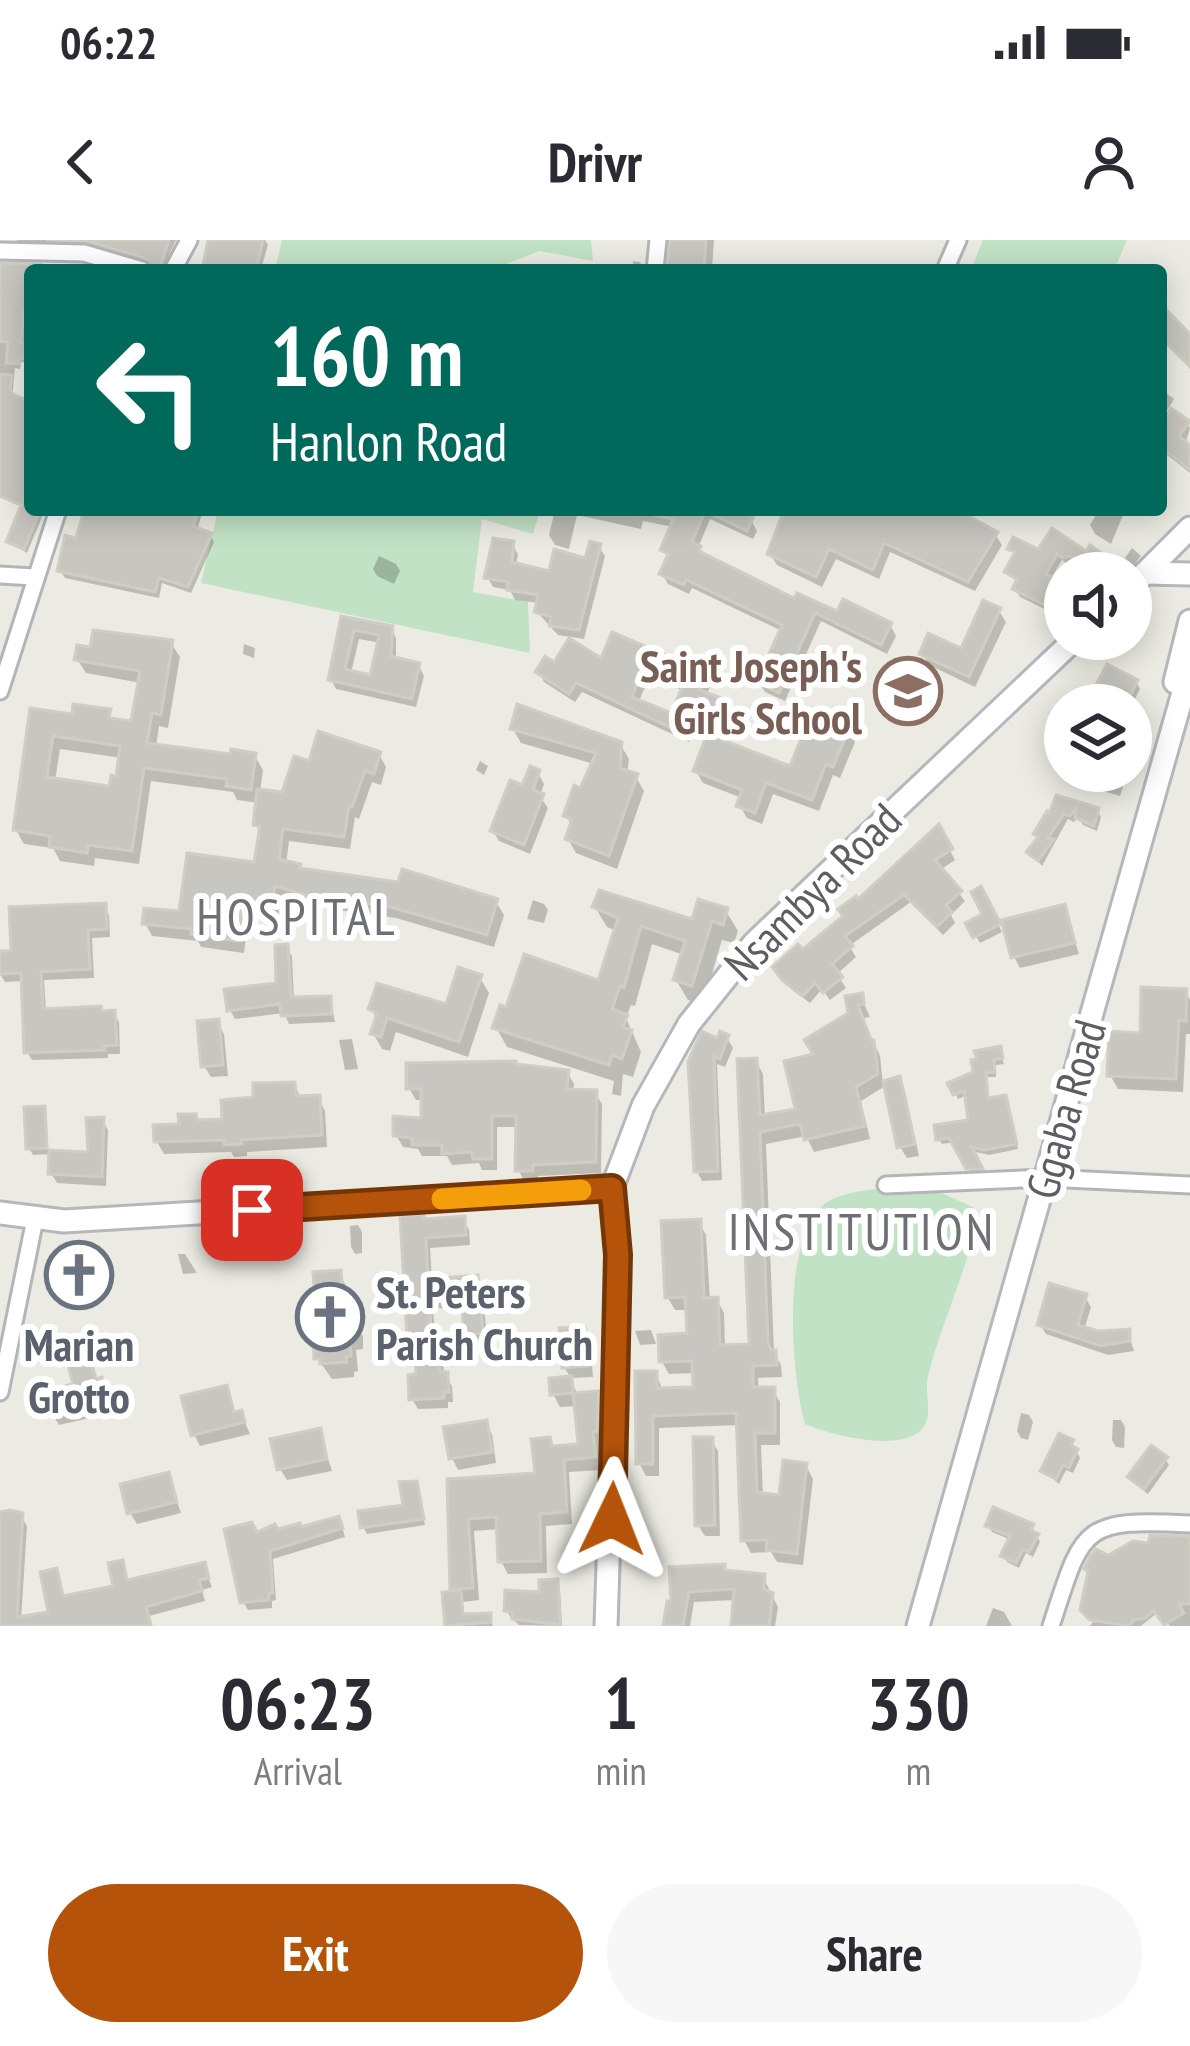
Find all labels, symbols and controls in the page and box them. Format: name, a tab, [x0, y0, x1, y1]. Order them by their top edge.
text: 06:22	[60, 13, 157, 71]
text: Drivr	[548, 127, 642, 197]
icon: back	[48, 129, 114, 195]
icon: person	[1076, 129, 1142, 195]
text: 160 m	[270, 300, 463, 409]
icon: left	[72, 312, 228, 468]
text: Hanlon Road	[270, 406, 507, 476]
map controls	[1044, 552, 1152, 792]
button: sound	[1044, 552, 1152, 660]
place label: Saint Joseph's Girls School	[640, 636, 863, 746]
school or university icon: Saint Joseph's Girls School	[873, 656, 943, 726]
button: layers	[1044, 684, 1152, 792]
street label: Nsambya Road	[711, 790, 913, 992]
district label: HOSPITAL	[196, 883, 398, 949]
street label: Ggaba Road	[1012, 1013, 1118, 1205]
pin	[201, 1159, 303, 1261]
icon: arrive	[219, 1177, 285, 1243]
district label: INSTITUTION	[728, 1198, 996, 1264]
church icon: Marian Grotto	[44, 1240, 114, 1310]
place label: St. Peters Parish Church	[376, 1262, 593, 1372]
church icon: St. Peters Parish Church	[295, 1282, 365, 1352]
place label: Marian Grotto	[24, 1315, 134, 1425]
position arrow	[549, 1456, 675, 1582]
text: 06:23	[220, 1656, 376, 1749]
text: 1	[604, 1656, 638, 1749]
text: 330	[867, 1656, 970, 1749]
text: Arrival	[254, 1745, 342, 1796]
text: min	[596, 1745, 647, 1796]
text: m	[906, 1745, 931, 1796]
button: Exit	[48, 1884, 583, 2022]
button: Share	[607, 1884, 1142, 2022]

